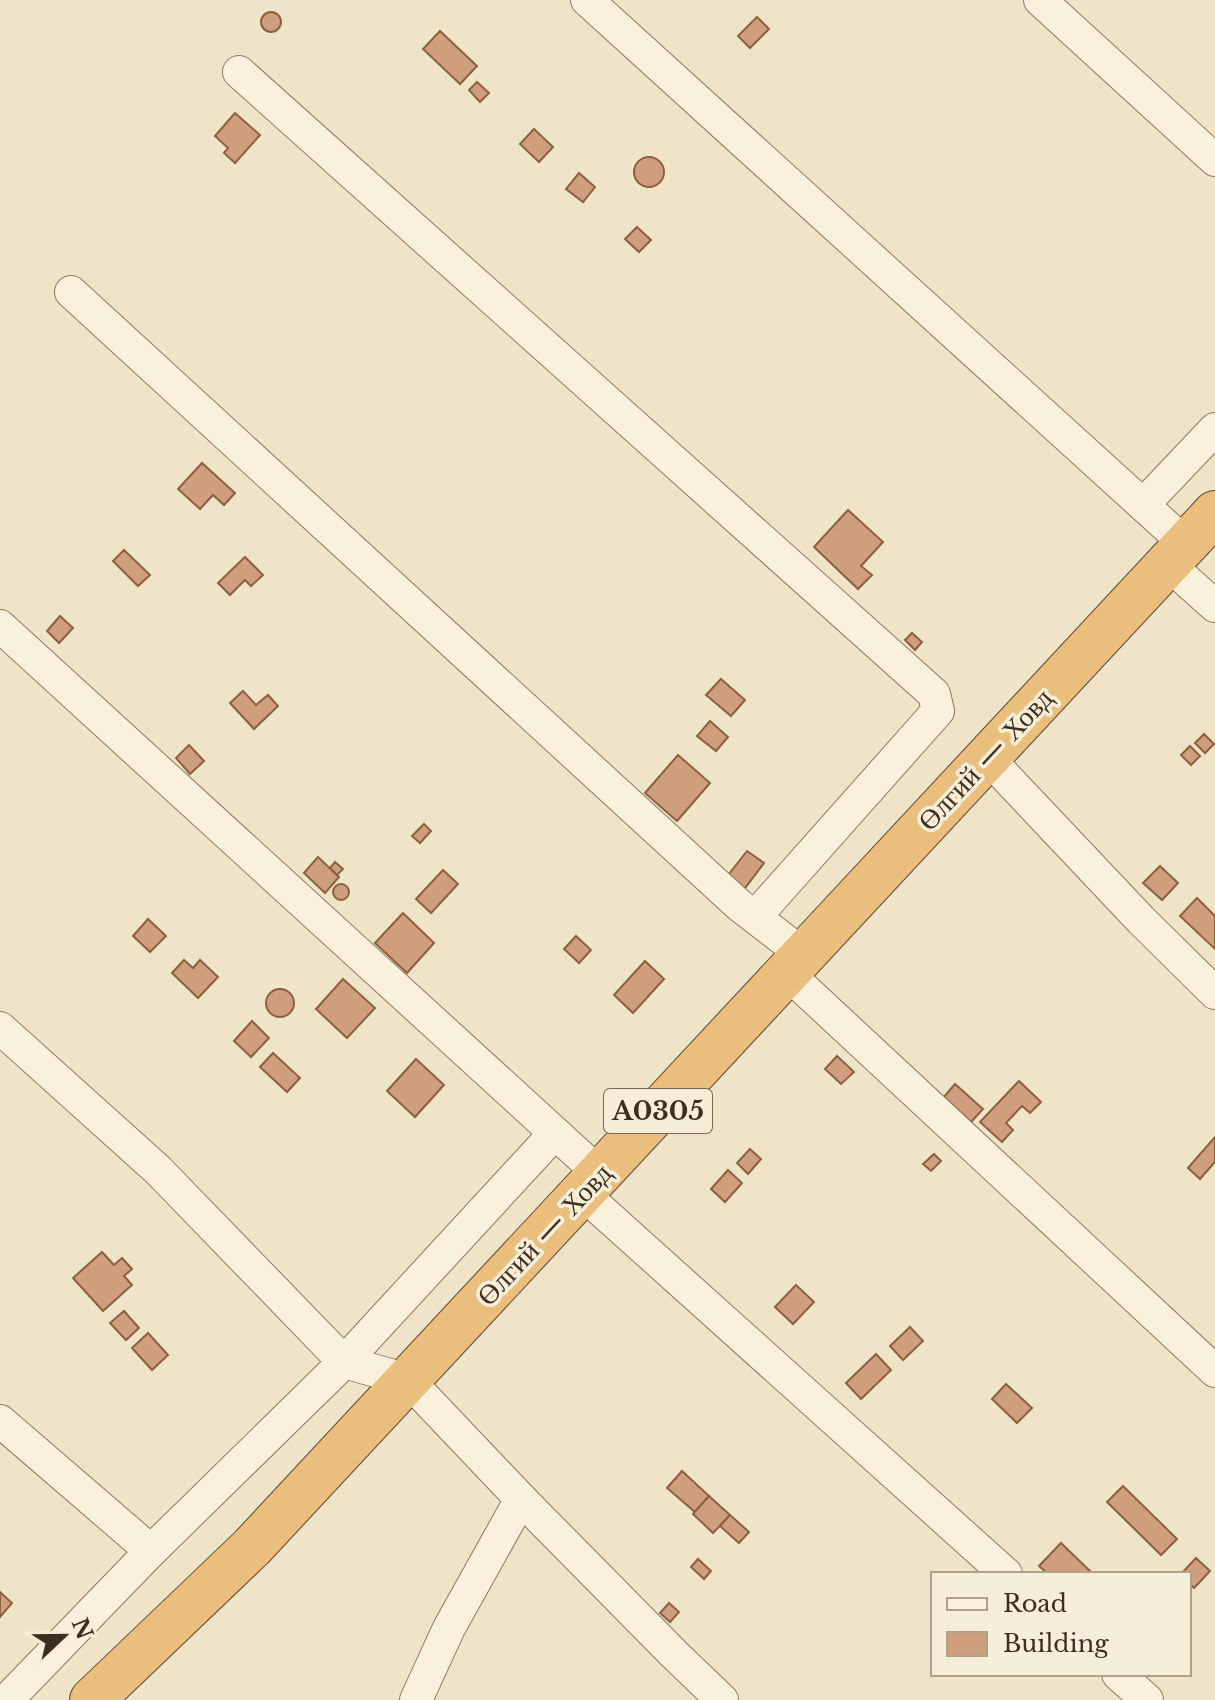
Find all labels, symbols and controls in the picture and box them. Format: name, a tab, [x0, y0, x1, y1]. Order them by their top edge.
street label: Өлгий — Ховд	[910, 681, 1060, 838]
road number: A0305	[604, 1089, 712, 1133]
street label: Өлгий — Ховд	[469, 1156, 619, 1313]
legend	[931, 1572, 1191, 1676]
text: Road	[1003, 1589, 1067, 1618]
north arrow	[24, 1596, 104, 1676]
text: N	[66, 1614, 99, 1644]
text: Building	[1003, 1629, 1109, 1658]

